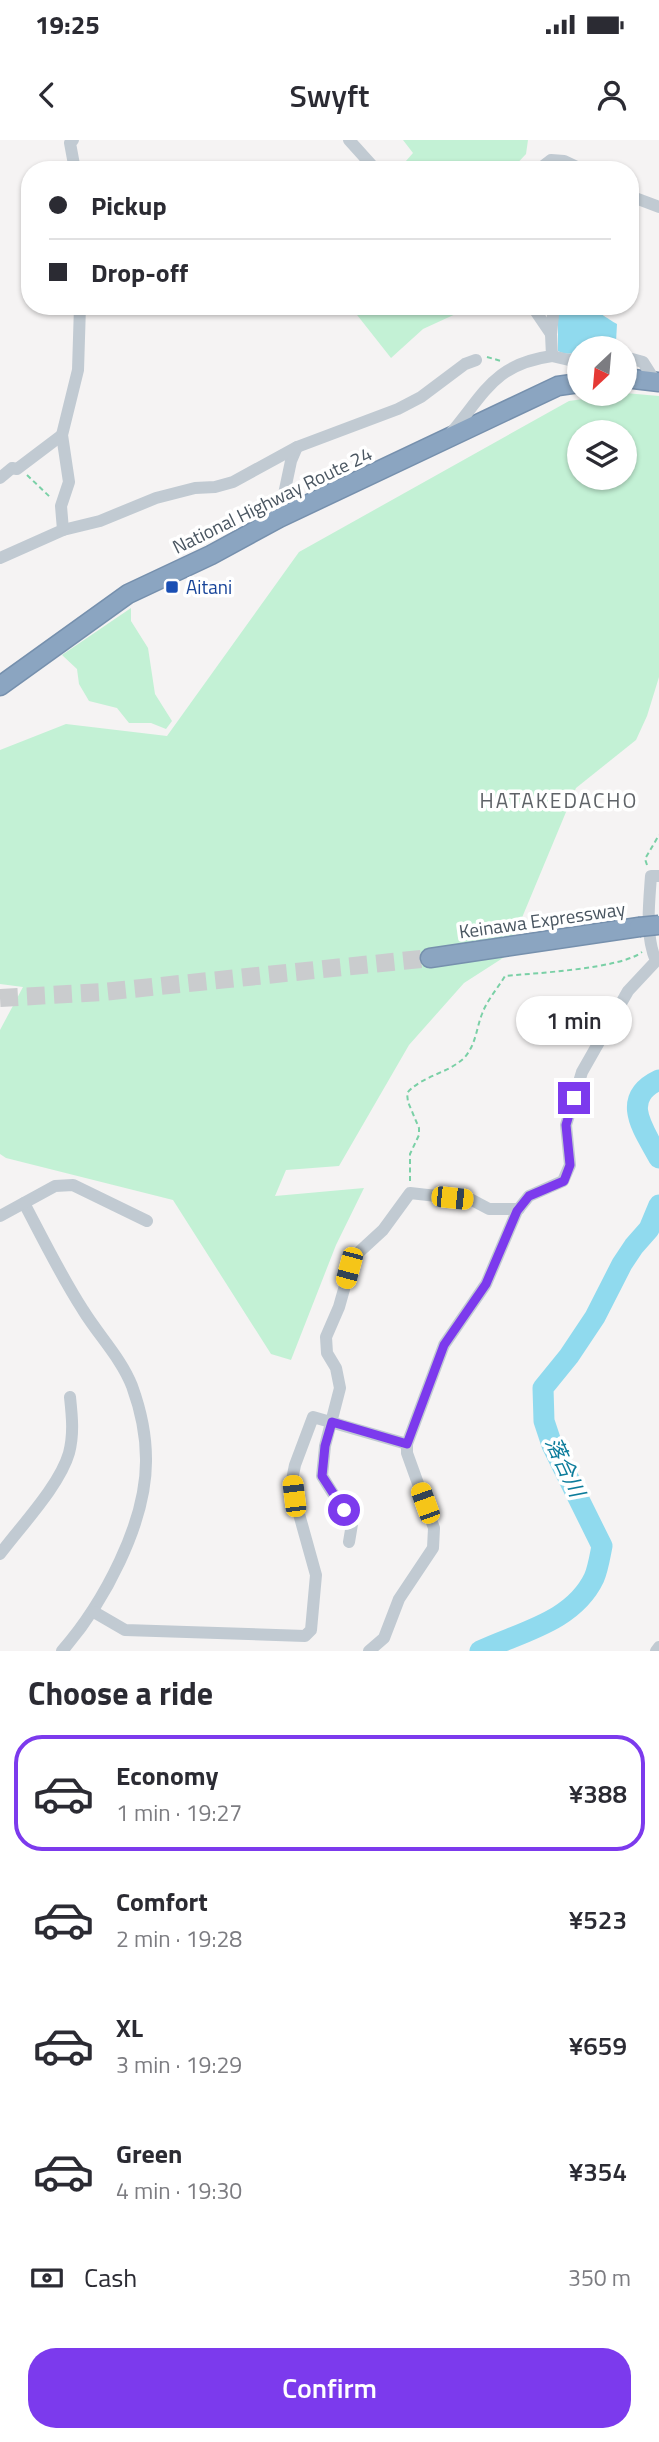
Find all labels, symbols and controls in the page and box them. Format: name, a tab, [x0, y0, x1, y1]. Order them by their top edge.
text: 19:25	[35, 5, 100, 44]
text: Swyft	[290, 71, 369, 119]
icon: back	[28, 76, 66, 114]
icon: person	[593, 76, 631, 114]
text: Pickup	[91, 186, 167, 225]
text: Drop-off	[91, 253, 188, 292]
north arrow	[567, 336, 637, 406]
map controls	[567, 336, 637, 490]
button: layers	[567, 420, 637, 490]
street label: National Highway Route 24	[167, 439, 377, 561]
place label: Aitani	[186, 572, 232, 601]
marker: Aitani	[164, 579, 180, 595]
district label: HATAKEDACHO	[480, 784, 638, 816]
street label: Keinawa Expressway	[457, 893, 627, 946]
callout: 1 min	[516, 996, 632, 1046]
text: 1 min	[546, 1003, 602, 1038]
route end	[558, 1082, 590, 1114]
car	[431, 1185, 474, 1211]
car	[334, 1245, 365, 1291]
water label: 落合川	[538, 1431, 595, 1504]
car	[282, 1474, 307, 1518]
car	[408, 1480, 443, 1526]
route start	[328, 1494, 360, 1526]
text: Choose a ride	[28, 1669, 213, 1717]
text: Economy	[116, 1756, 218, 1795]
icon: car	[32, 1762, 95, 1825]
text: ¥388	[569, 1774, 627, 1813]
text: 1 min · 19:27	[116, 1795, 242, 1830]
text: Comfort	[116, 1882, 208, 1921]
icon: car	[32, 1888, 95, 1951]
text: ¥523	[569, 1900, 627, 1939]
text: 2 min · 19:28	[116, 1921, 242, 1956]
text: XL	[116, 2008, 143, 2047]
icon: car	[32, 2014, 95, 2077]
text: ¥659	[569, 2026, 627, 2065]
text: 3 min · 19:29	[116, 2047, 242, 2082]
text: Green	[116, 2134, 182, 2173]
icon: car	[32, 2140, 95, 2203]
text: ¥354	[569, 2152, 627, 2191]
text: 4 min · 19:30	[116, 2173, 242, 2208]
text: Cash	[84, 2258, 137, 2297]
icon: cash	[28, 2259, 66, 2297]
text: 350 m	[568, 2260, 631, 2295]
button: Confirm	[28, 2348, 631, 2428]

